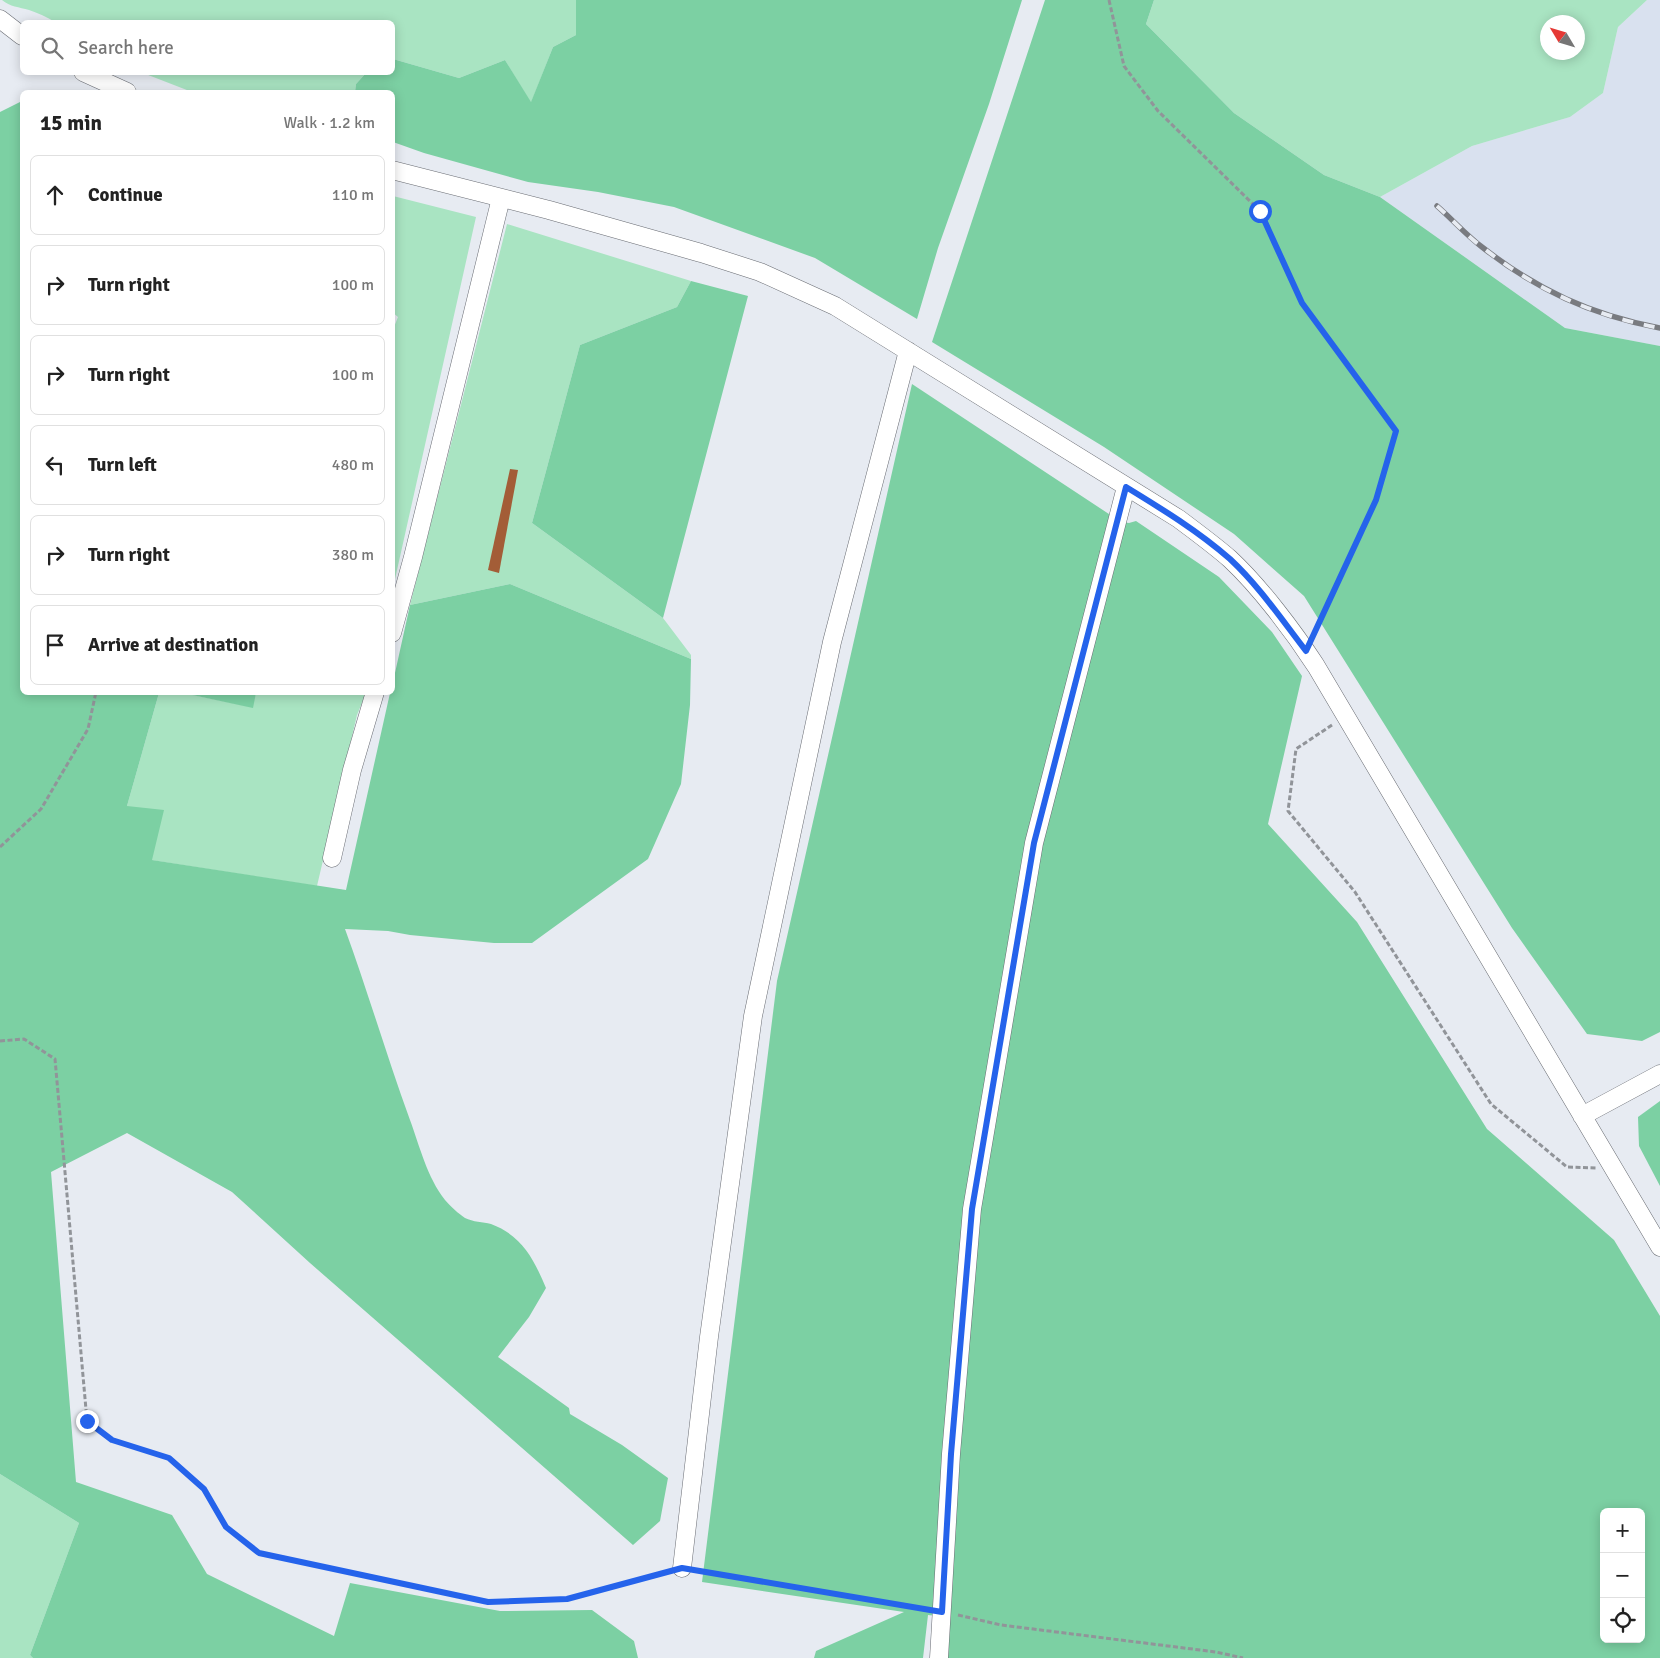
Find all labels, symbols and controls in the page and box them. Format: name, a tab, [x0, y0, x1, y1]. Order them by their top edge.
north arrow	[1540, 15, 1585, 60]
search box	[20, 20, 395, 75]
icon: search	[38, 34, 66, 62]
text: Search here	[78, 36, 174, 60]
text: 15 min	[40, 110, 102, 136]
text: Walk · 1.2 km	[283, 113, 375, 133]
icon: ahead	[41, 181, 69, 209]
text: Continue	[88, 183, 163, 207]
text: 110 m	[332, 185, 374, 205]
route start	[1249, 200, 1272, 223]
icon: right	[41, 271, 69, 299]
text: Turn right	[88, 273, 170, 297]
text: 100 m	[332, 275, 374, 295]
icon: right	[41, 361, 69, 389]
text: Turn right	[88, 363, 170, 387]
text: 100 m	[332, 365, 374, 385]
icon: left	[41, 451, 69, 479]
text: Turn left	[88, 453, 157, 477]
text: 480 m	[332, 455, 374, 475]
icon: right	[41, 541, 69, 569]
text: Turn right	[88, 543, 170, 567]
text: 380 m	[332, 545, 374, 565]
icon: arrive	[41, 631, 69, 659]
text: Arrive at destination	[88, 633, 259, 657]
route end	[76, 1410, 99, 1433]
map controls	[1600, 1508, 1645, 1643]
button: +	[1600, 1508, 1645, 1553]
button: −	[1600, 1553, 1645, 1598]
button: locate	[1600, 1598, 1645, 1643]

